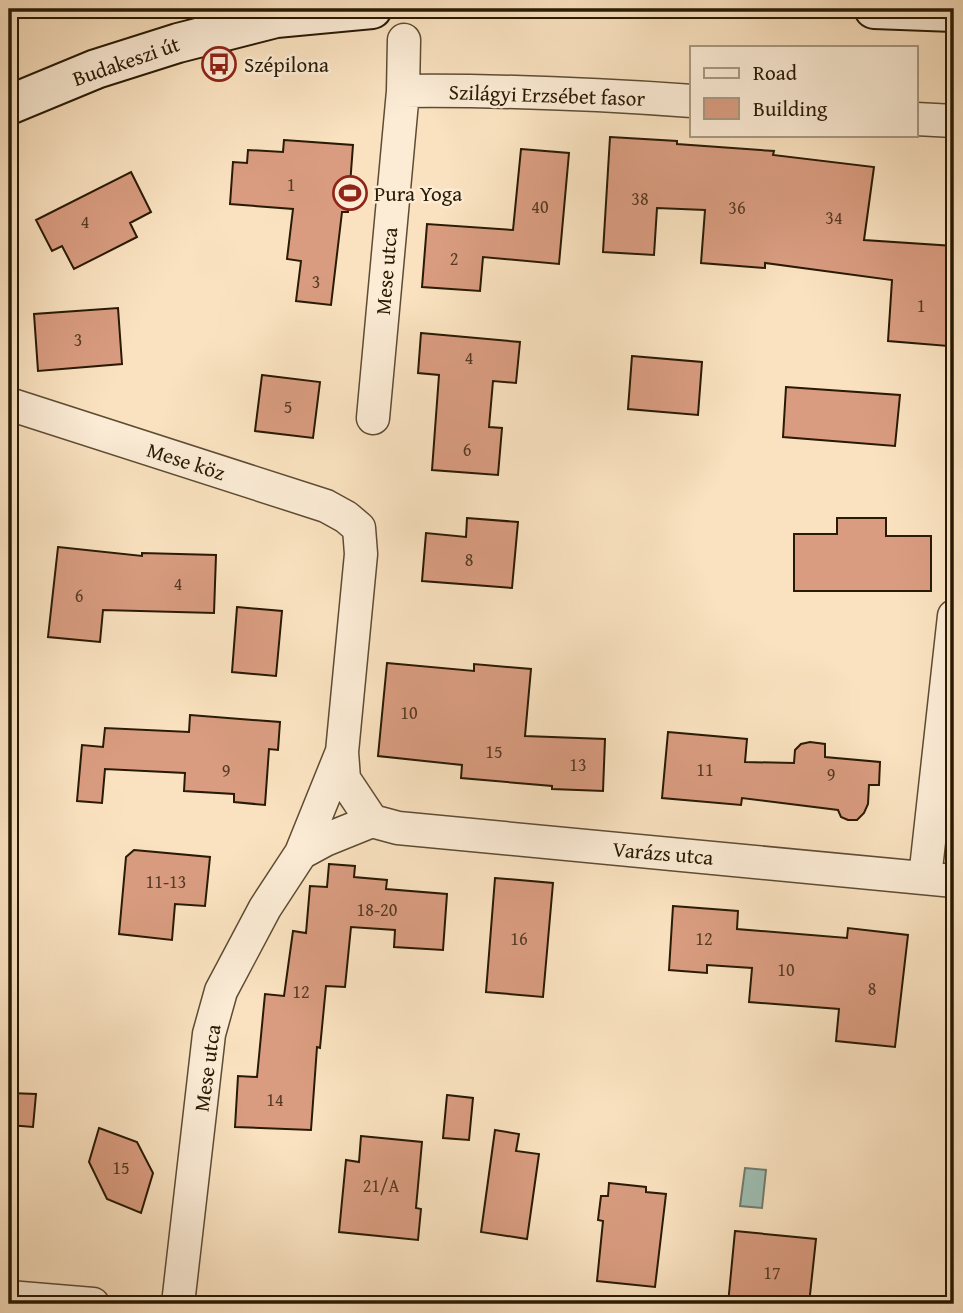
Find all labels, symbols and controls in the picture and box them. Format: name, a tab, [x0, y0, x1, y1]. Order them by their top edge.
street label: Budakeszi út	[68, 28, 184, 94]
bus stop icon: Szépilona	[200, 45, 238, 83]
legend	[690, 46, 918, 136]
place label: Szépilona	[244, 49, 329, 80]
text: Road	[753, 57, 798, 88]
street label: Szilágyi Erzsébet fasor	[448, 76, 646, 114]
text: Building	[753, 93, 828, 124]
house number: 1	[287, 171, 295, 198]
sports icon: Pura Yoga	[331, 174, 369, 212]
place label: Pura Yoga	[374, 178, 462, 209]
house number: 38	[631, 185, 649, 212]
house number: 40	[531, 193, 549, 220]
house number: 36	[728, 194, 746, 221]
house number: 34	[825, 204, 843, 231]
house number: 4	[81, 208, 89, 235]
street label: Mese utca	[367, 226, 405, 316]
house number: 2	[450, 245, 458, 272]
house number: 3	[312, 268, 320, 295]
house number: 1	[917, 292, 925, 319]
house number: 3	[74, 326, 82, 353]
house number: 4	[465, 344, 473, 371]
house number: 5	[284, 393, 292, 420]
street label: Mese köz	[143, 434, 229, 488]
house number: 6	[463, 436, 471, 463]
house number: 8	[465, 546, 473, 573]
house number: 4	[174, 570, 182, 597]
house number: 6	[75, 582, 83, 609]
house number: 10	[400, 699, 418, 726]
house number: 15	[485, 738, 503, 765]
house number: 13	[569, 751, 587, 778]
house number: 11	[696, 756, 714, 783]
house number: 9	[222, 757, 230, 784]
house number: 9	[827, 761, 835, 788]
street label: Varázs utca	[611, 833, 715, 873]
house number: 11-13	[146, 868, 186, 895]
house number: 18-20	[357, 896, 398, 923]
house number: 16	[510, 925, 528, 952]
house number: 12	[695, 925, 713, 952]
house number: 10	[777, 956, 795, 983]
house number: 8	[868, 975, 876, 1002]
house number: 12	[292, 978, 310, 1005]
street label: Mese utca	[186, 1022, 228, 1114]
house number: 14	[266, 1086, 284, 1113]
house number: 15	[112, 1154, 130, 1181]
house number: 21/A	[363, 1172, 399, 1199]
house number: 17	[763, 1259, 781, 1286]

